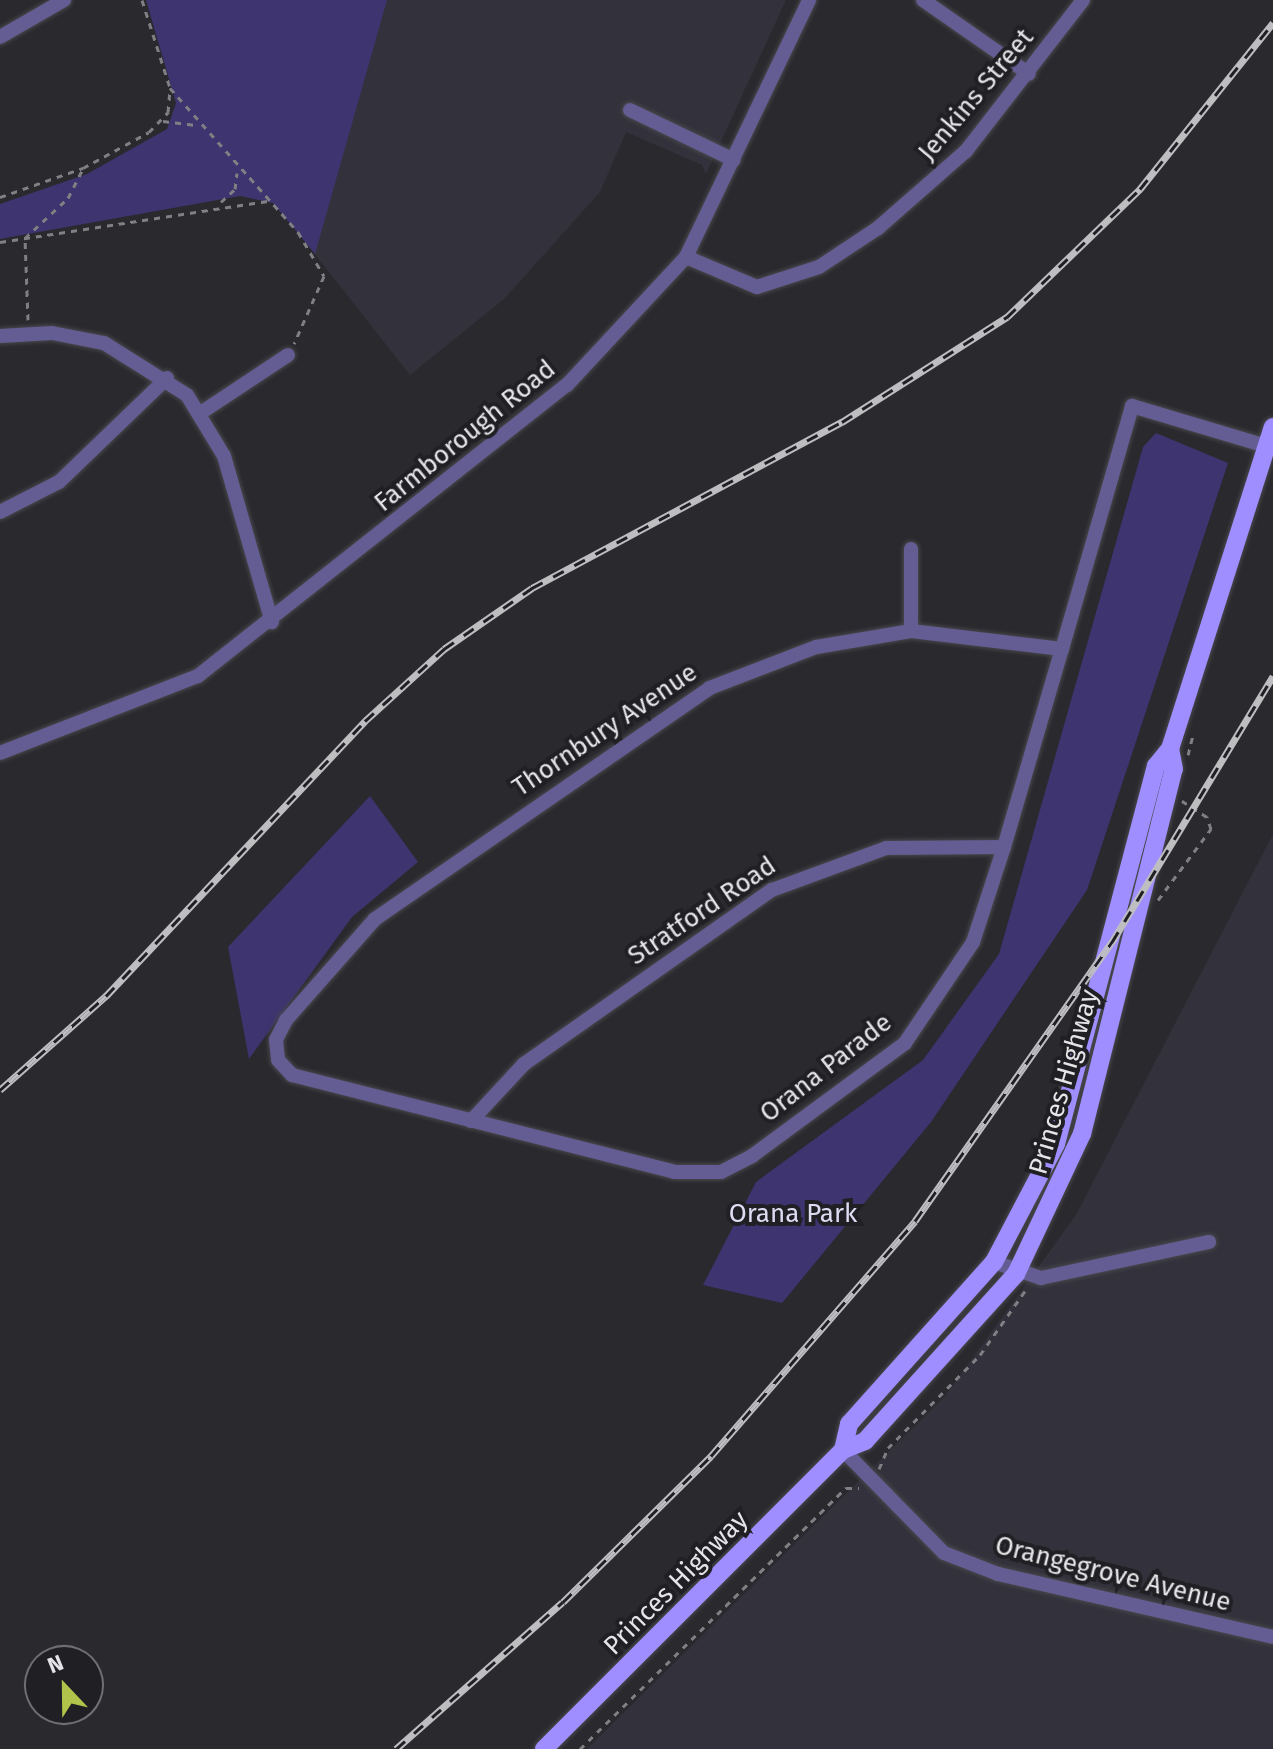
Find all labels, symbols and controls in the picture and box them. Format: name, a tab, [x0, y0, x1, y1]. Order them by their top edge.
street label: Jenkins Street	[912, 23, 1040, 167]
street label: Farmborough Road	[368, 354, 562, 518]
street label: Thornbury Avenue	[507, 657, 703, 803]
street label: Stratford Road	[622, 850, 782, 972]
street label: Princes Highway	[1023, 986, 1105, 1178]
street label: Orana Parade	[754, 1007, 898, 1129]
park label: Orana Park	[729, 1198, 857, 1230]
street label: Princes Highway	[597, 1504, 755, 1662]
street label: Orangegrove Avenue	[992, 1530, 1234, 1618]
north arrow	[24, 1645, 104, 1725]
text: N	[44, 1649, 67, 1679]

